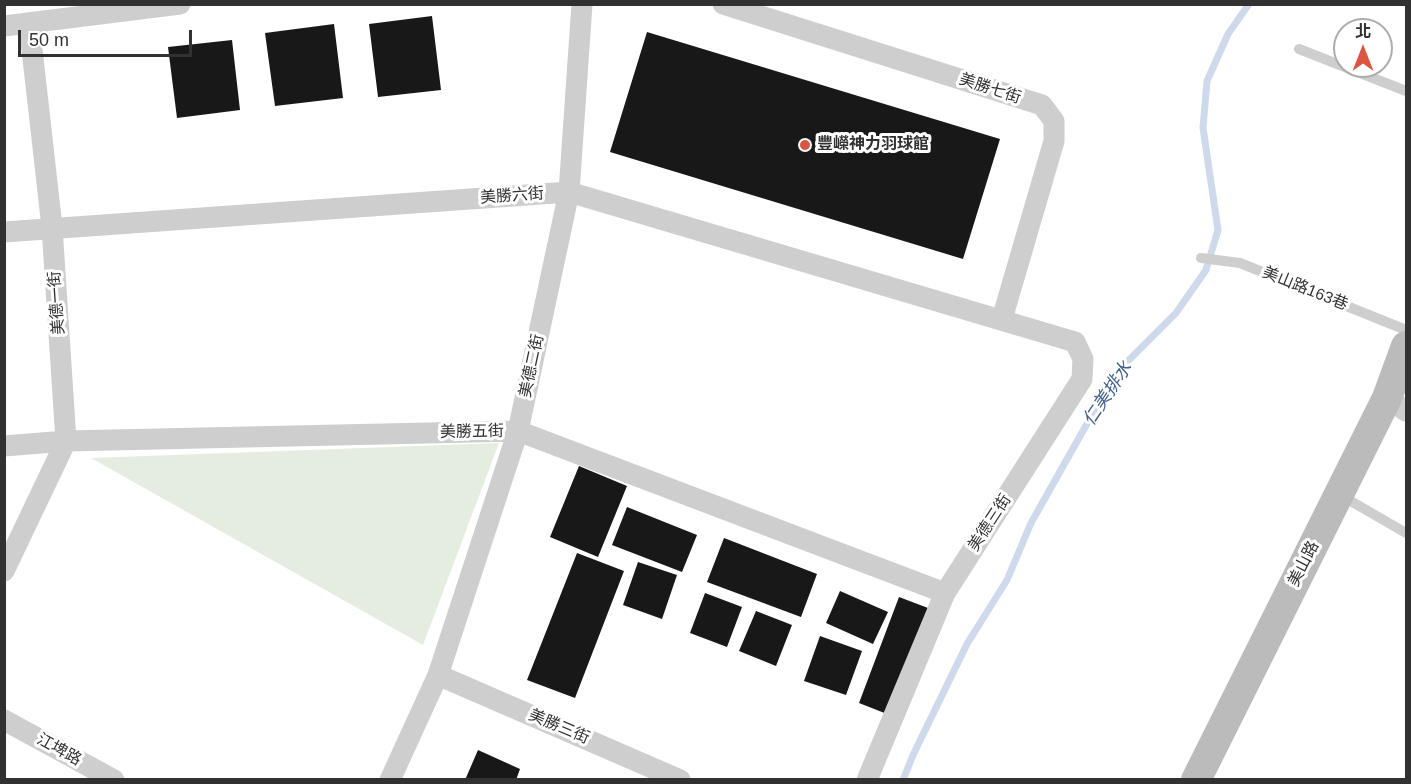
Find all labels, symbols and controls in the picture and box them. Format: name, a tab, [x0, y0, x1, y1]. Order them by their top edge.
scale bar	[21, 18, 195, 56]
north arrow	[1333, 18, 1393, 78]
text: 北	[1355, 23, 1371, 40]
text: 50 m	[29, 30, 69, 50]
street label: 美勝七街	[957, 70, 1023, 108]
place label: 豐嶸神力羽球館	[817, 135, 929, 155]
marker: 豐嶸神力羽球館	[798, 138, 812, 152]
street label: 美勝六街	[479, 184, 545, 208]
street label: 美山路163巷	[1259, 263, 1351, 315]
street label: 美德一街	[45, 270, 69, 336]
street label: 美德二街	[516, 333, 548, 399]
water label: 仁美排水	[1079, 358, 1137, 430]
street label: 美勝五街	[440, 422, 504, 442]
street label: 美德三街	[965, 491, 1015, 555]
street label: 美山路	[1285, 538, 1323, 590]
street label: 美勝三街	[526, 706, 592, 748]
street label: 江埤路	[33, 730, 85, 770]

